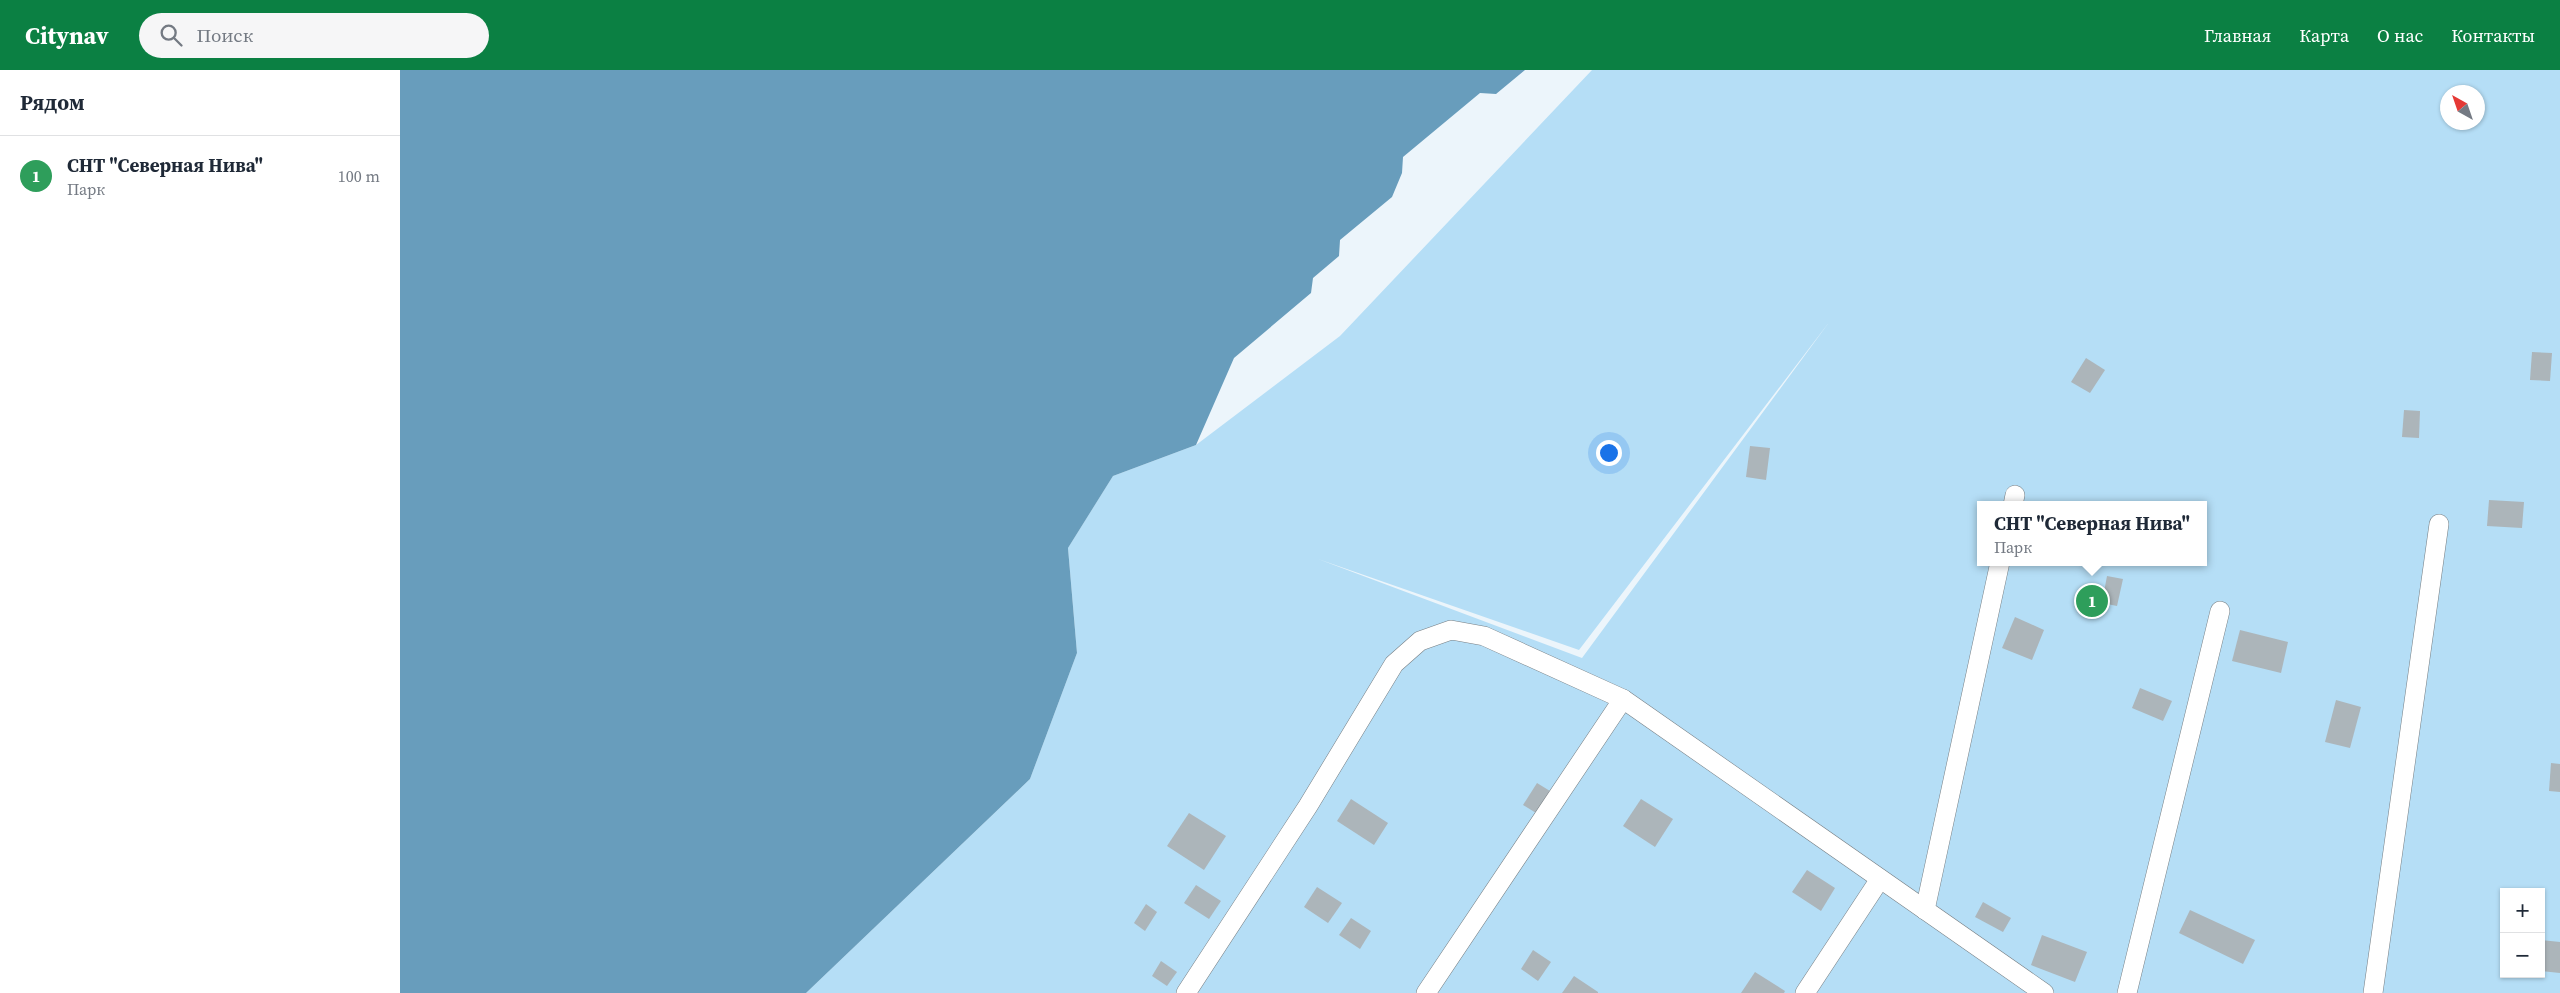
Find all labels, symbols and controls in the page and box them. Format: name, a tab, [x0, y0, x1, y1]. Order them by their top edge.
search box	[139, 13, 489, 58]
text: Citynav	[25, 19, 109, 52]
icon: search	[157, 21, 185, 49]
text: Поиск	[197, 22, 253, 48]
text: Главная	[2204, 23, 2271, 48]
text: Карта	[2299, 23, 2349, 48]
text: О нас	[2377, 23, 2423, 48]
text: Контакты	[2451, 23, 2535, 48]
north arrow	[2440, 85, 2485, 130]
text: Рядом	[20, 88, 85, 117]
text: СНТ "Северная Нива"	[67, 152, 263, 178]
text: 1	[32, 165, 40, 187]
text: 100 m	[338, 165, 380, 187]
text: Парк	[67, 178, 105, 200]
your location	[1596, 440, 1622, 466]
popup	[1977, 501, 2207, 566]
text: СНТ "Северная Нива"	[1994, 510, 2190, 536]
text: Парк	[1994, 536, 2032, 558]
pin: 1	[2076, 582, 2108, 620]
map controls	[2500, 888, 2545, 978]
button: +	[2500, 888, 2545, 933]
button: −	[2500, 933, 2545, 978]

